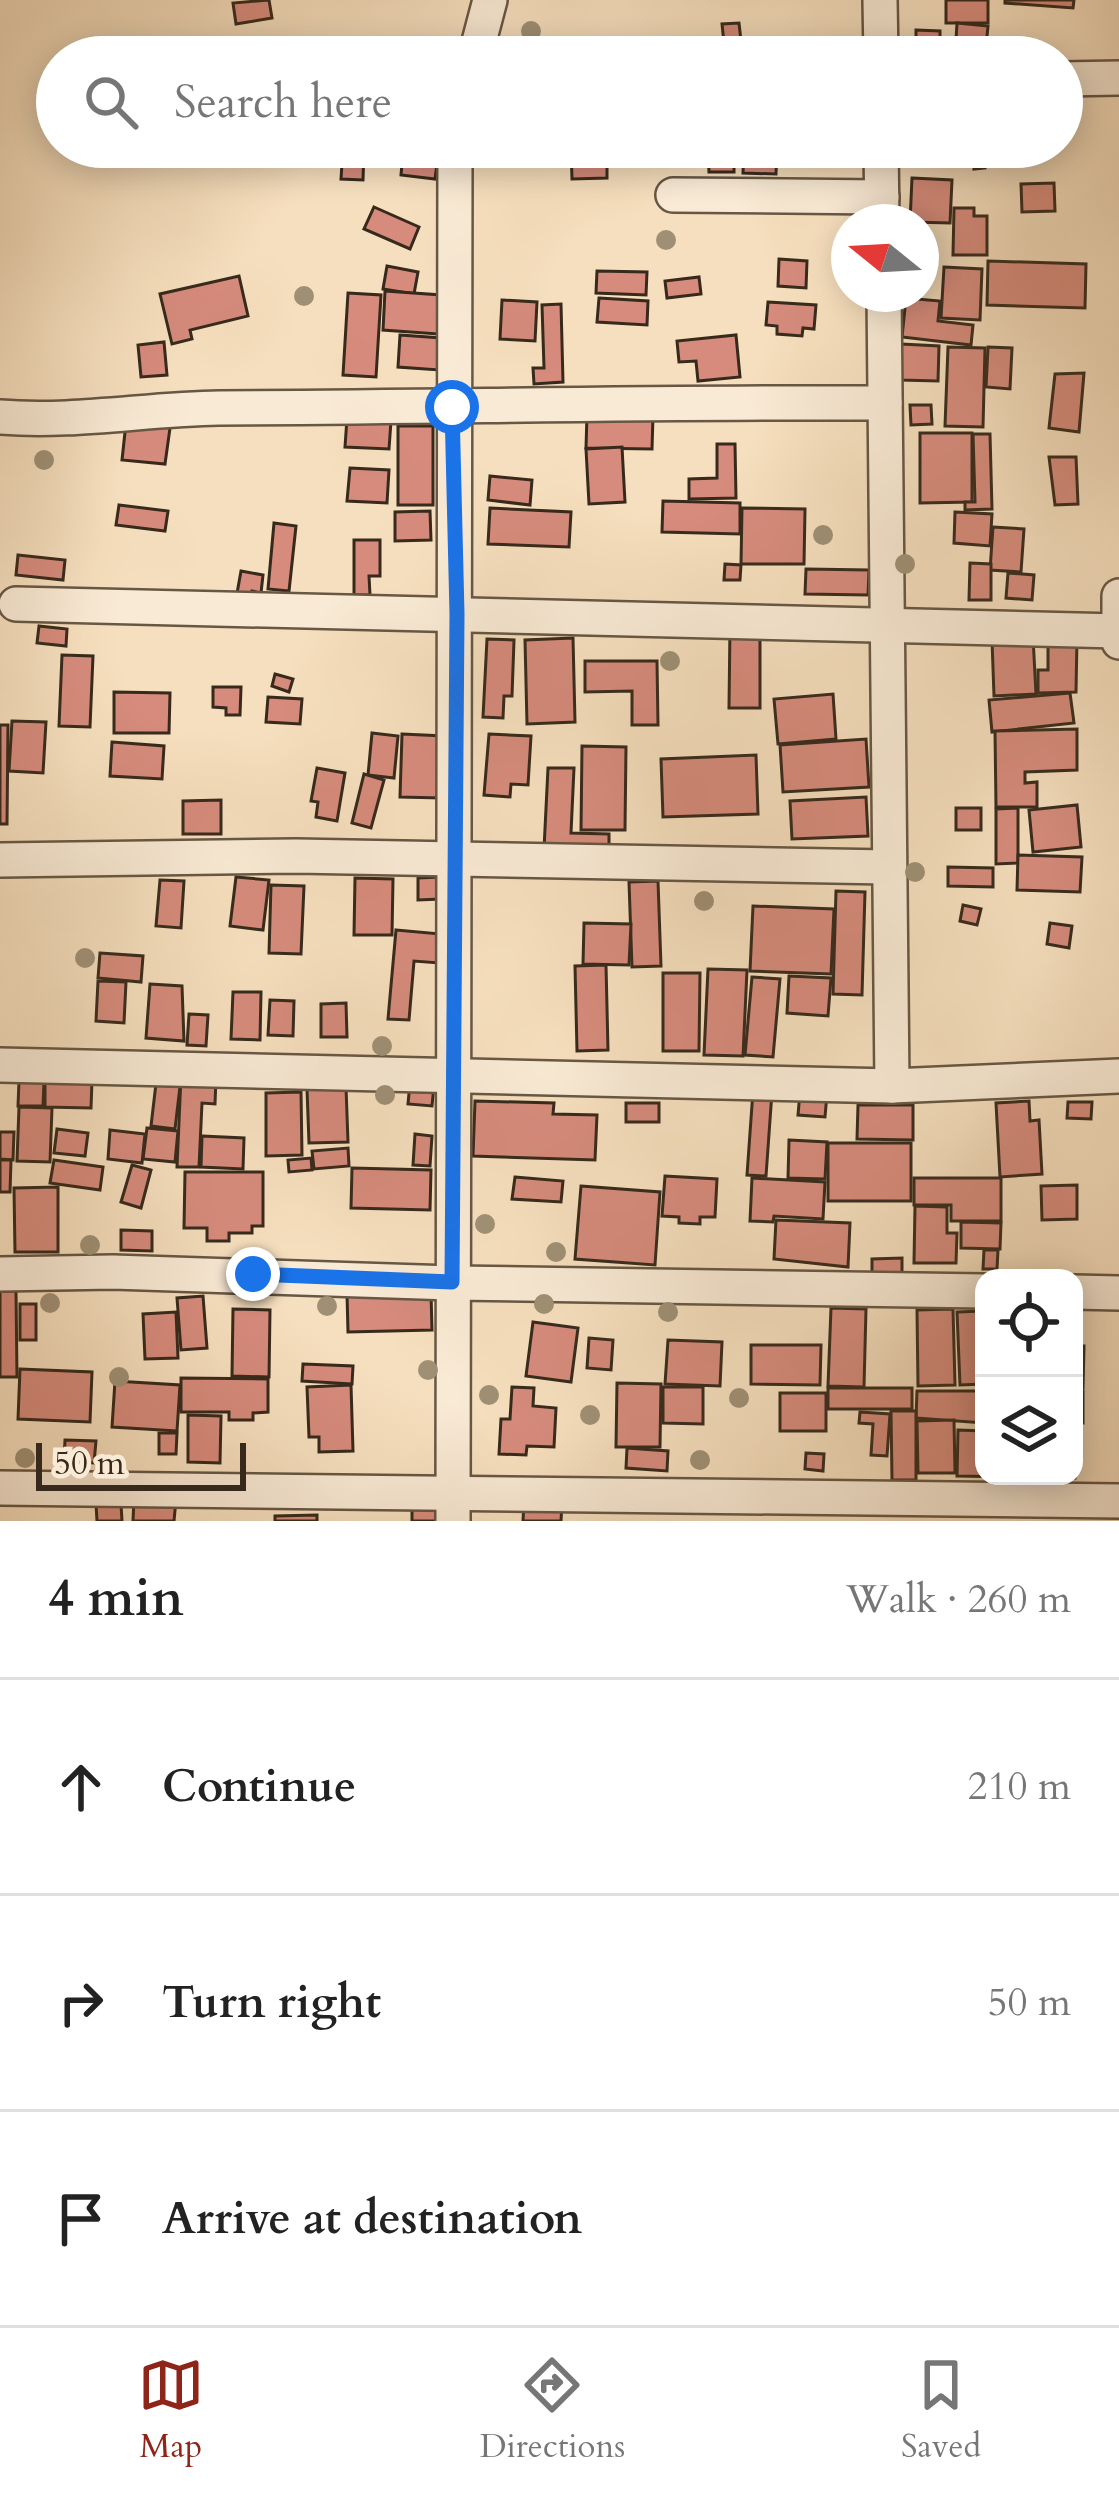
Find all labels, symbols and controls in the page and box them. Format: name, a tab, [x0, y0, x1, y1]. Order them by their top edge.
search box	[36, 36, 1083, 168]
icon: search	[78, 69, 144, 135]
text: Search here	[174, 72, 392, 133]
north arrow	[831, 204, 939, 312]
route start	[425, 380, 479, 434]
route end	[226, 1247, 280, 1301]
map controls	[975, 1269, 1083, 1485]
button: locate	[975, 1269, 1083, 1377]
button: layers	[975, 1377, 1083, 1485]
scale bar	[36, 1437, 246, 1490]
text: 50 m	[54, 1441, 125, 1486]
text: 4 min	[48, 1564, 184, 1634]
text: Walk · 260 m	[846, 1573, 1071, 1626]
icon: ahead	[48, 1754, 114, 1820]
text: Continue	[162, 1756, 356, 1817]
text: 210 m	[968, 1760, 1071, 1813]
icon: right	[48, 1970, 114, 2036]
text: Turn right	[162, 1972, 381, 2033]
text: 50 m	[988, 1976, 1071, 2029]
icon: arrive	[48, 2186, 114, 2252]
text: Arrive at destination	[162, 2188, 582, 2249]
tab: Map	[138, 2352, 204, 2469]
tab: Directions	[480, 2352, 625, 2469]
tab: Saved	[901, 2352, 981, 2469]

